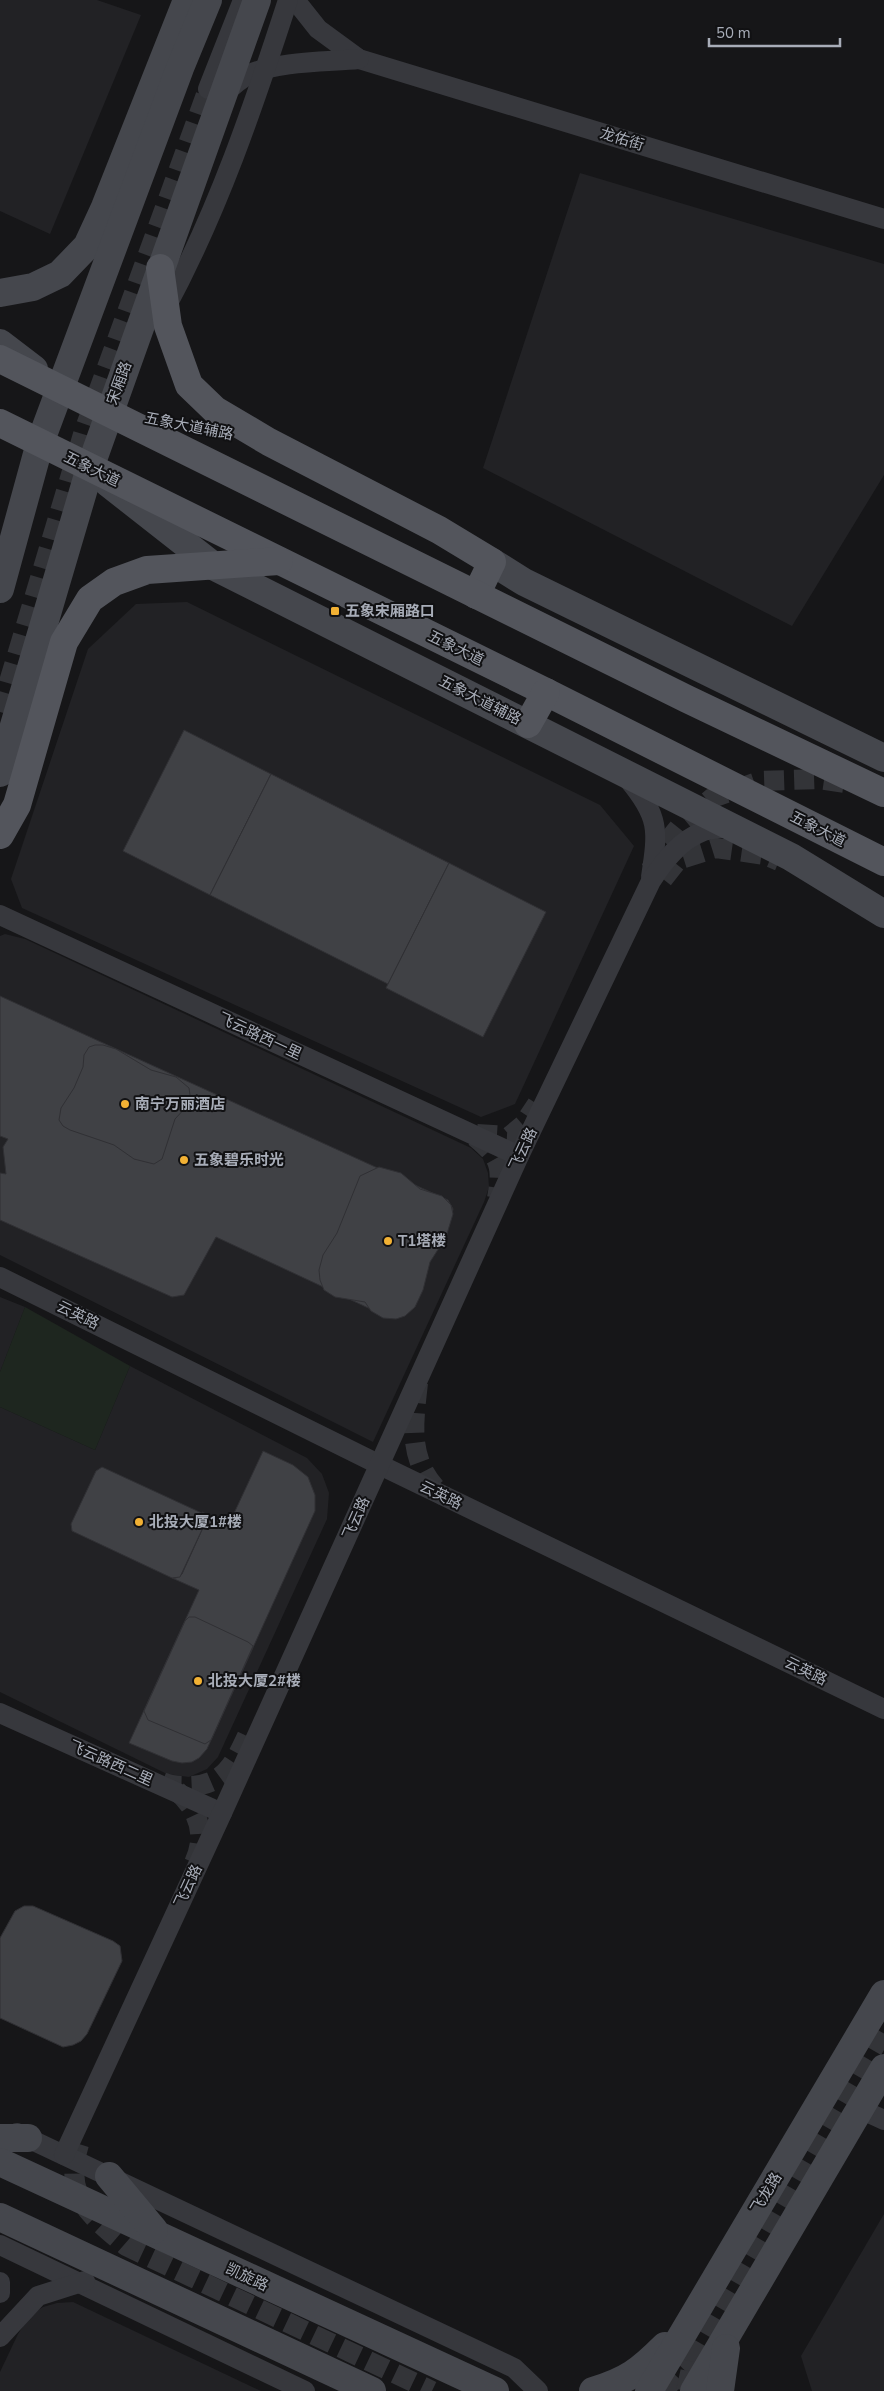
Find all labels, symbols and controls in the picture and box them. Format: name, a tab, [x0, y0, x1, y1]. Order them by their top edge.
scale bar	[709, 15, 840, 47]
text: 50 m	[716, 23, 751, 43]
street label: 龙佑街	[598, 123, 646, 155]
street label: 宋厢路	[102, 358, 136, 408]
street label: 五象大道辅路	[143, 408, 235, 444]
street label: 五象大道	[61, 447, 123, 491]
place label: 五象宋厢路口	[345, 601, 435, 621]
marker: 五象宋厢路口	[329, 605, 341, 617]
street label: 五象大道	[425, 626, 487, 670]
street label: 五象大道辅路	[435, 671, 525, 729]
street label: 五象大道	[787, 806, 849, 852]
street label: 飞云路西一里	[215, 1008, 305, 1064]
place label: 南宁万丽酒店	[135, 1094, 225, 1114]
marker: 南宁万丽酒店	[119, 1098, 131, 1110]
street label: 飞云路	[504, 1124, 542, 1174]
place label: 五象碧乐时光	[194, 1150, 284, 1170]
marker: 五象碧乐时光	[178, 1154, 190, 1166]
place label: T1塔楼	[398, 1231, 446, 1251]
marker: T1塔楼	[382, 1235, 394, 1247]
street label: 云英路	[53, 1296, 103, 1334]
street label: 云英路	[416, 1476, 466, 1514]
street label: 飞云路	[338, 1493, 374, 1543]
place label: 北投大厦1#楼	[149, 1512, 242, 1532]
marker: 北投大厦1#楼	[133, 1516, 145, 1528]
street label: 云英路	[781, 1652, 831, 1690]
place label: 北投大厦2#楼	[208, 1671, 301, 1691]
marker: 北投大厦2#楼	[192, 1675, 204, 1687]
street label: 飞云路西二里	[66, 1736, 156, 1790]
street label: 飞云路	[169, 1861, 207, 1911]
street label: 飞龙路	[746, 2169, 786, 2217]
street label: 凯旋路	[222, 2258, 272, 2296]

